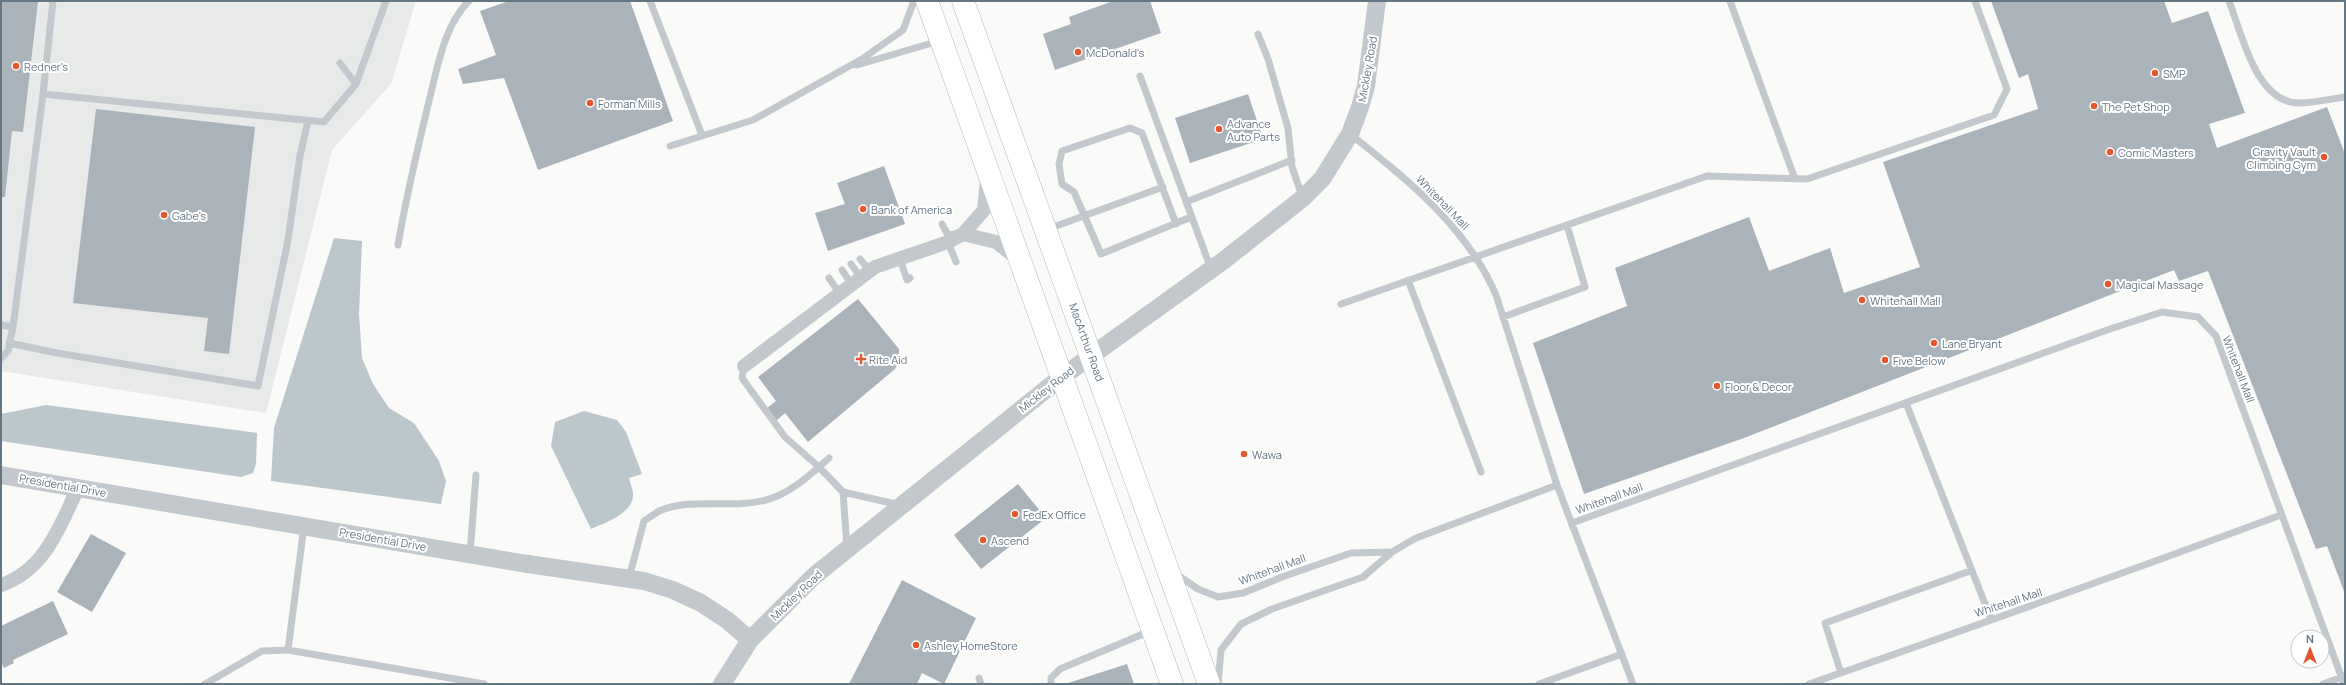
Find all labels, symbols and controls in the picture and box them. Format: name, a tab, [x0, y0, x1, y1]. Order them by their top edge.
street label: Mickley Road	[1354, 35, 1380, 103]
place label: McDonald's	[1086, 45, 1144, 60]
marker: McDonald's	[1073, 47, 1083, 57]
place label: Redner's	[24, 59, 68, 74]
marker: Redner's	[11, 61, 21, 71]
place label: SMP	[2163, 66, 2186, 81]
marker: SMP	[2150, 68, 2160, 78]
place label: Forman Mills	[598, 96, 661, 111]
marker: Forman Mills	[585, 98, 595, 108]
place label: The Pet Shop	[2102, 99, 2170, 114]
marker: The Pet Shop	[2089, 101, 2099, 111]
place label: Advance Auto Parts	[1227, 116, 1280, 144]
marker: Advance Auto Parts	[1214, 124, 1224, 134]
place label: Gravity Vault Climbing Gym	[2246, 144, 2316, 172]
place label: Comic Masters	[2118, 145, 2194, 160]
marker: Comic Masters	[2105, 147, 2115, 157]
marker: Gravity Vault Climbing Gym	[2319, 152, 2329, 162]
street label: Whitehall Mall	[1413, 171, 1473, 233]
place label: Bank of America	[871, 202, 952, 217]
marker: Bank of America	[858, 204, 868, 214]
place label: Gabe's	[172, 208, 206, 223]
marker: Gabe's	[159, 210, 169, 220]
place label: Magical Massage	[2116, 277, 2204, 292]
marker: Magical Massage	[2103, 279, 2113, 289]
place label: Whitehall Mall	[1870, 293, 1940, 308]
marker: Whitehall Mall	[1857, 295, 1867, 305]
street label: MacArthur Road	[1066, 301, 1108, 383]
street label: Whitehall Mall	[2219, 333, 2259, 405]
place label: Lane Bryant	[1942, 336, 2002, 351]
marker: Lane Bryant	[1929, 338, 1939, 348]
place label: Rite Aid	[869, 352, 907, 367]
place label: Five Below	[1893, 353, 1946, 368]
marker: Rite Aid	[856, 354, 866, 364]
marker: Five Below	[1880, 355, 1890, 365]
street label: Mickley Road	[1015, 363, 1077, 415]
place label: Floor & Decor	[1725, 379, 1792, 394]
marker: Floor & Decor	[1712, 381, 1722, 391]
place label: Wawa	[1252, 447, 1282, 462]
marker: Wawa	[1239, 449, 1249, 459]
street label: Presidential Drive	[18, 470, 108, 500]
street label: Whitehall Mall	[1573, 479, 1645, 517]
place label: FedEx Office	[1023, 507, 1086, 522]
marker: FedEx Office	[1010, 509, 1020, 519]
street label: Presidential Drive	[338, 524, 428, 554]
place label: Ascend	[991, 533, 1029, 548]
marker: Ascend	[978, 535, 988, 545]
street label: Whitehall Mall	[1236, 550, 1308, 588]
street label: Mickley Road	[767, 567, 825, 623]
street label: Whitehall Mall	[1972, 584, 2044, 620]
north arrow	[2290, 629, 2330, 669]
text: N	[2306, 631, 2314, 646]
place label: Ashley HomeStore	[924, 638, 1018, 653]
marker: Ashley HomeStore	[911, 640, 921, 650]

